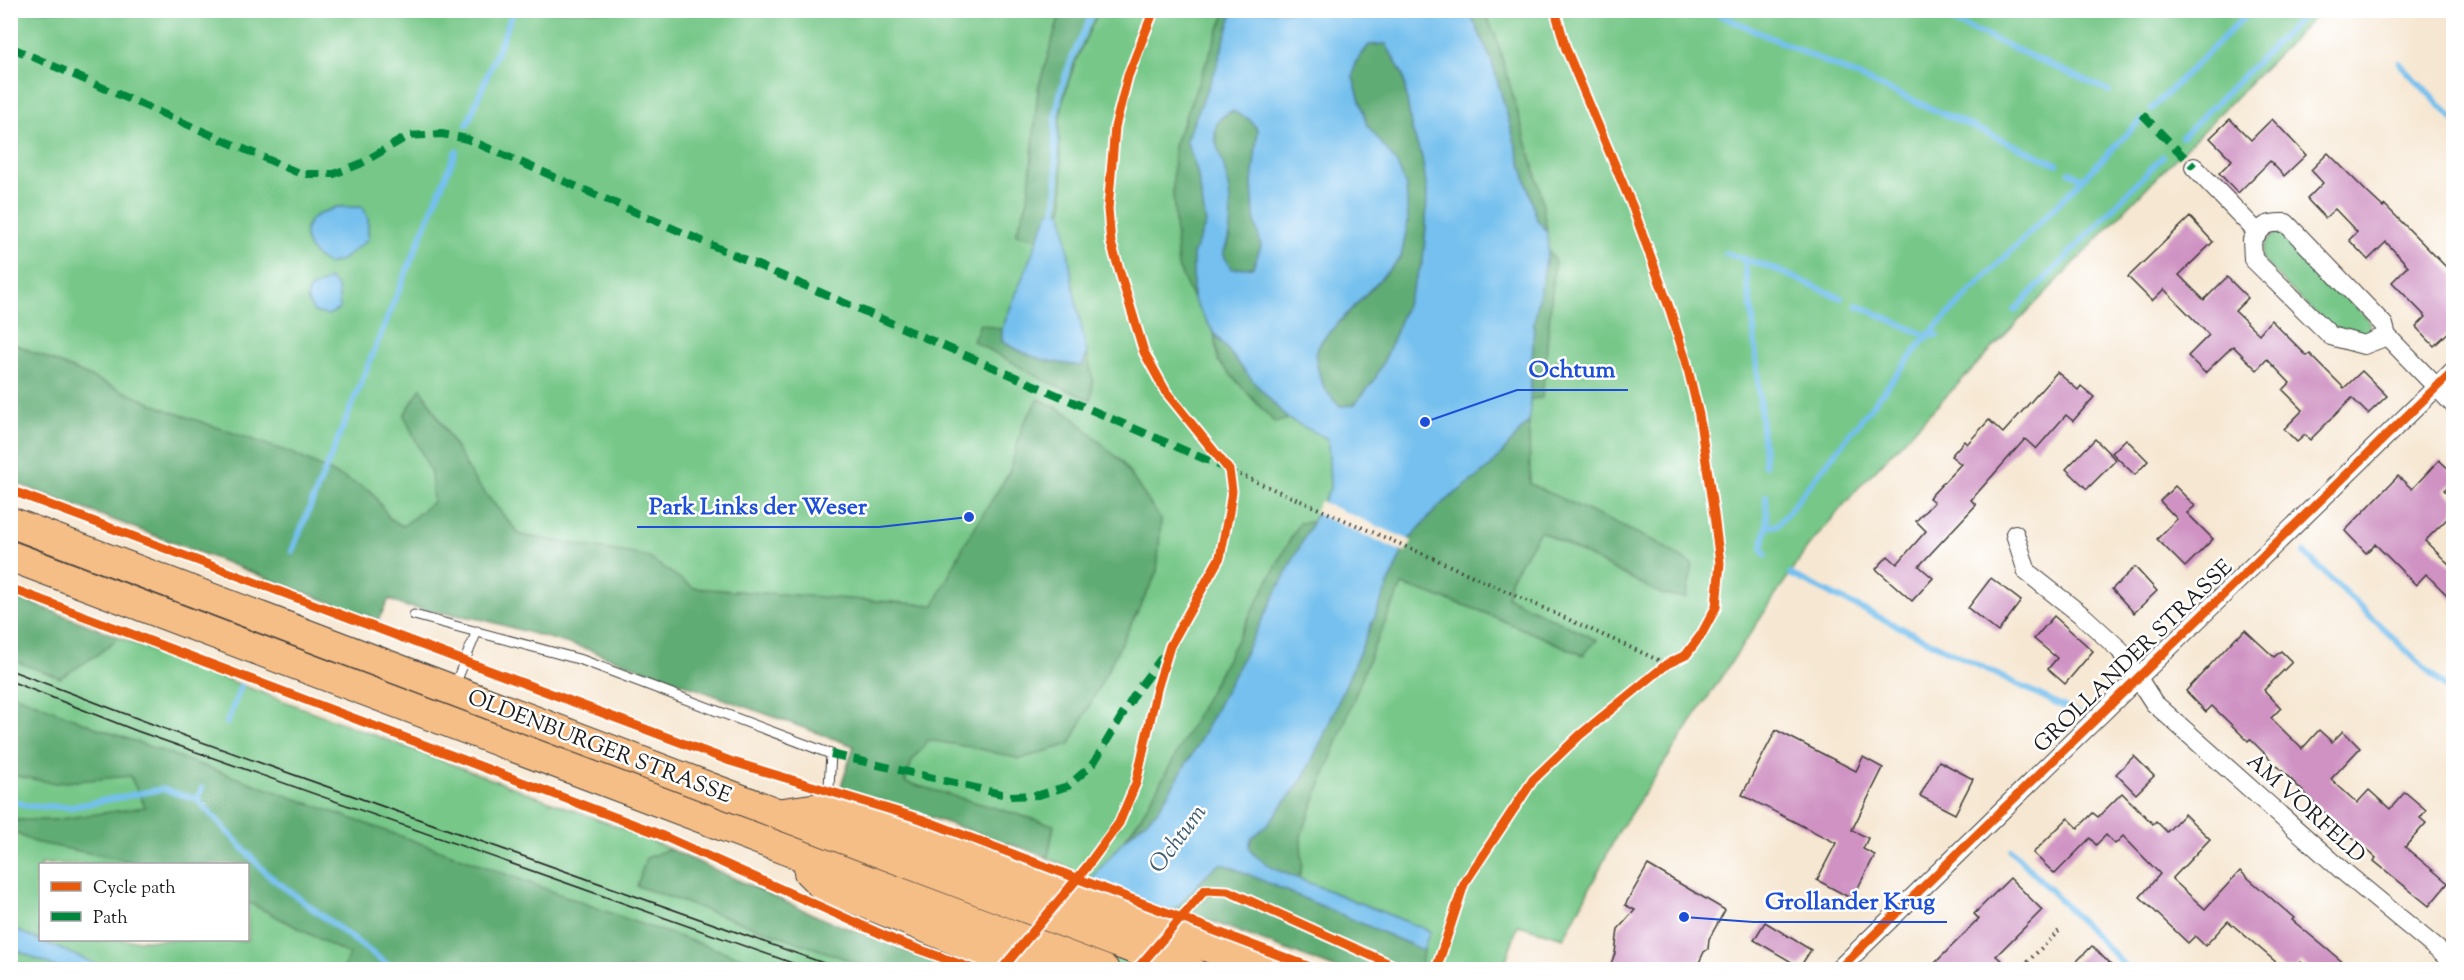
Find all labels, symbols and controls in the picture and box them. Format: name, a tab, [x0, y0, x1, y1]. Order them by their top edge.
callout: Ochtum	[1517, 348, 1628, 390]
text: Ochtum	[1529, 354, 1616, 388]
callout: Park Links der Weser	[637, 485, 879, 527]
text: Park Links der Weser	[649, 491, 868, 525]
street label: GROLLANDER STRASSE	[2027, 553, 2241, 761]
street label: OLDENBURGER STRASSE	[462, 683, 736, 813]
street label: AM VORFELD	[2238, 747, 2372, 872]
water label: Ochtum	[1141, 798, 1216, 881]
legend	[39, 863, 249, 941]
text: Cycle path	[93, 876, 176, 902]
callout: Grollander Krug	[1753, 880, 1947, 922]
text: Grollander Krug	[1765, 886, 1935, 920]
text: Path	[93, 906, 128, 932]

